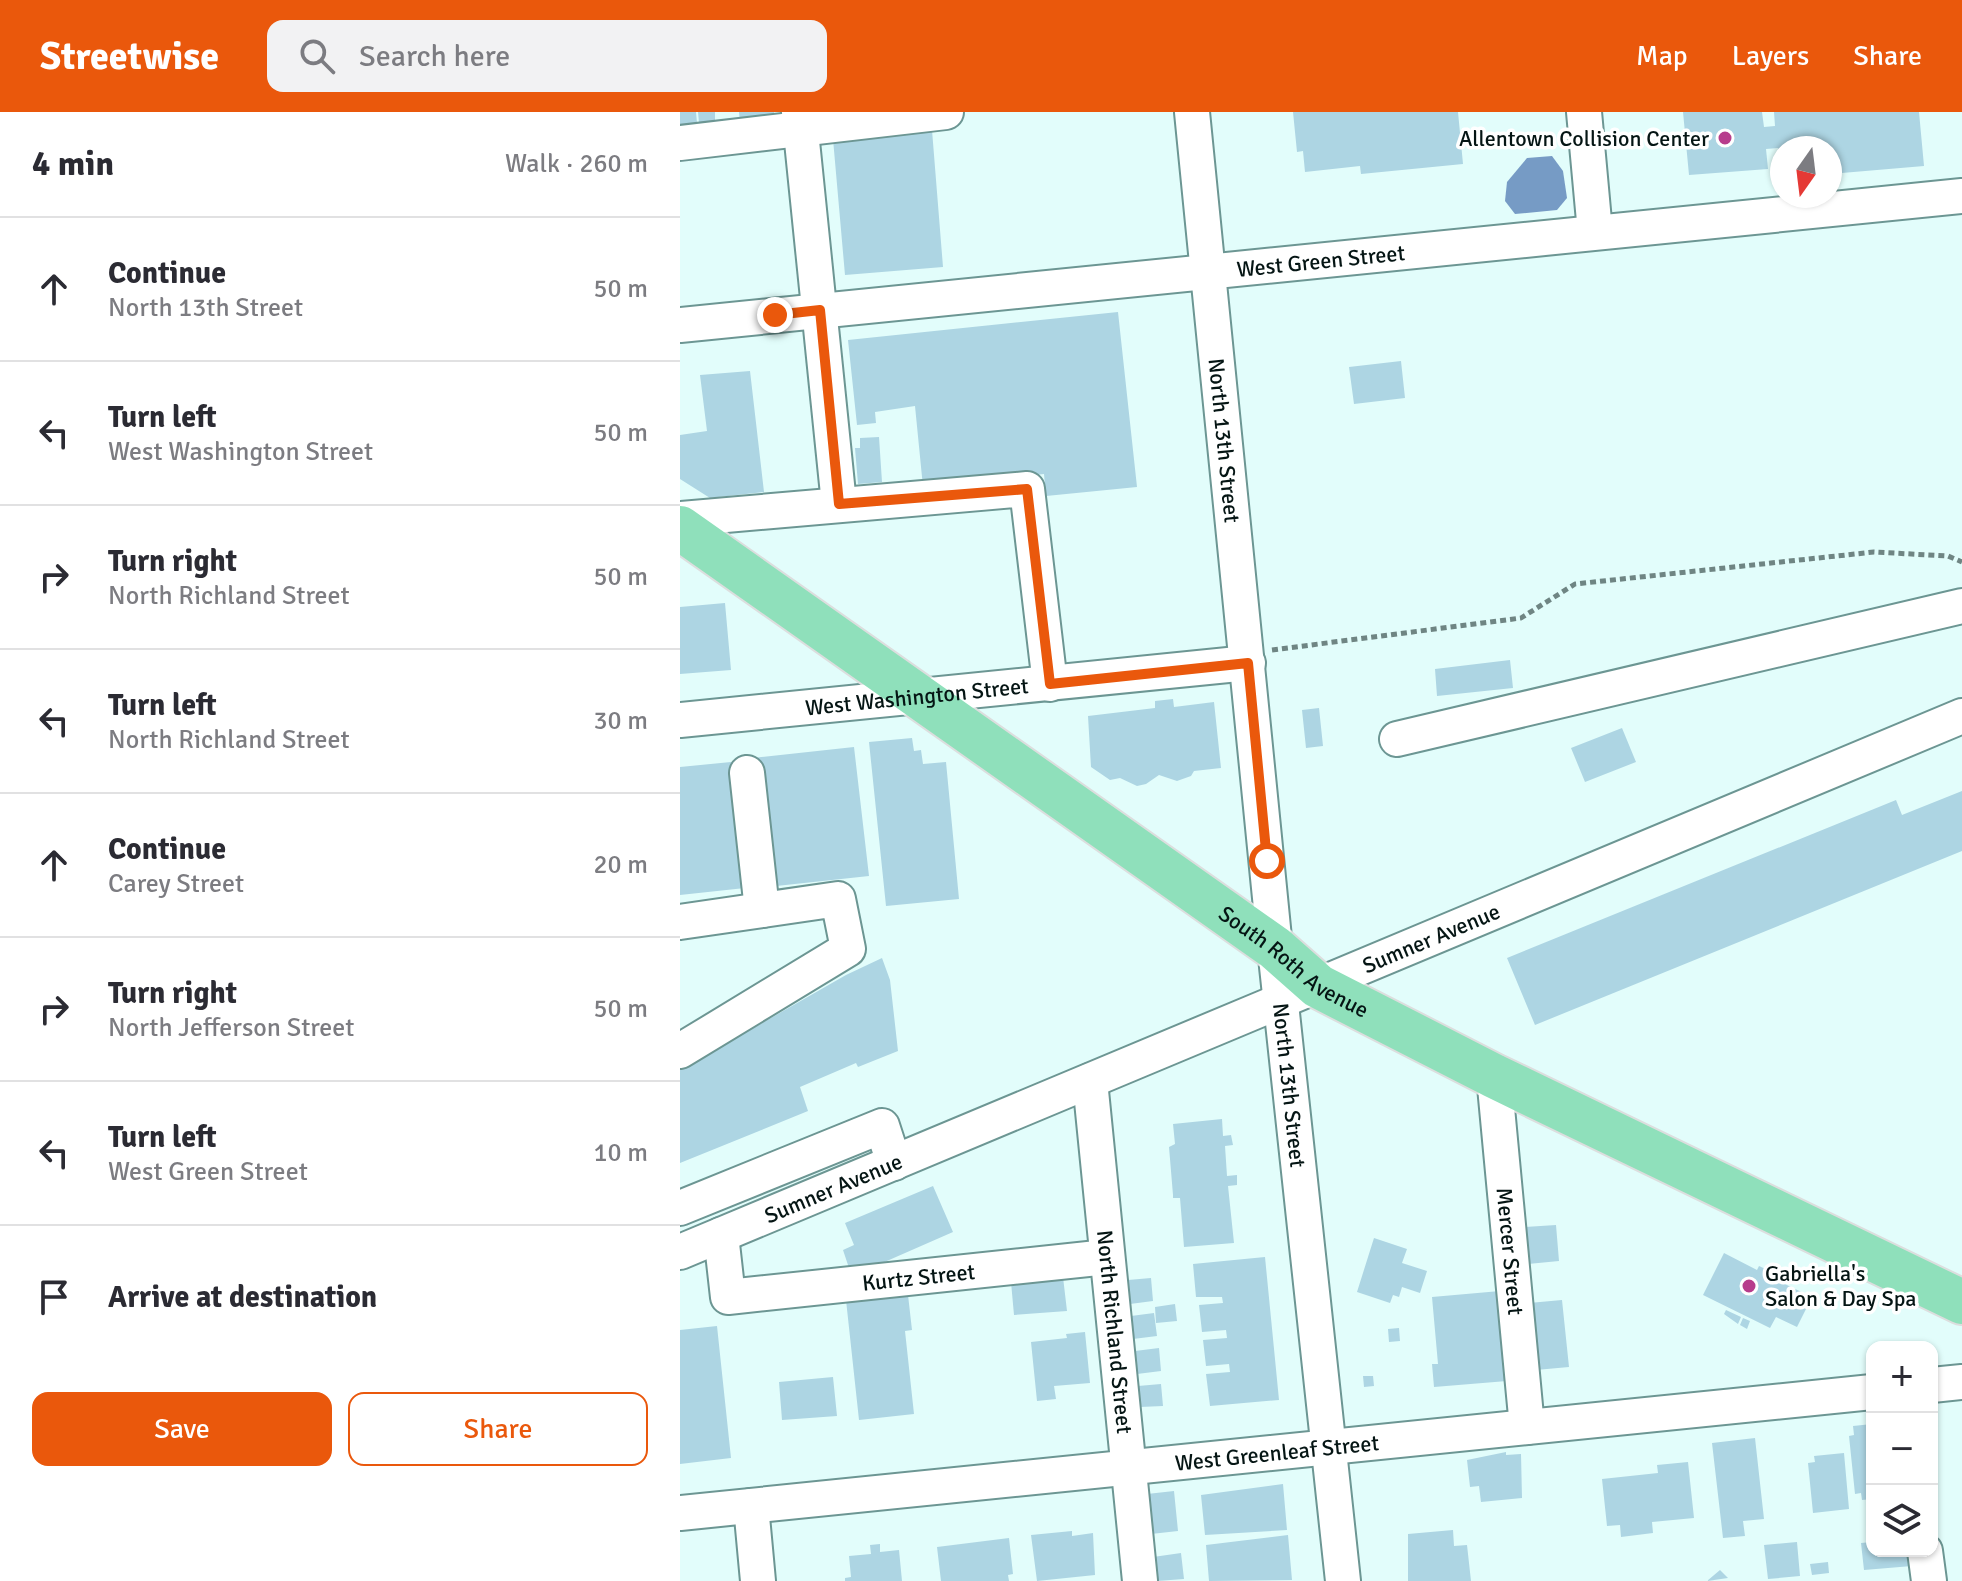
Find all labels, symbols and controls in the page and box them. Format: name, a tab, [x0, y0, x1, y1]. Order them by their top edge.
search box	[267, 20, 827, 92]
text: Streetwise	[40, 33, 219, 80]
icon: search	[295, 34, 339, 78]
text: Search here	[359, 38, 510, 75]
text: Map	[1636, 39, 1688, 73]
text: Layers	[1732, 39, 1809, 73]
text: Share	[1853, 39, 1922, 73]
place label: Allentown Collision Center	[1459, 125, 1709, 152]
marker: Allentown Collision Center	[1716, 129, 1734, 147]
north arrow	[1770, 136, 1842, 208]
text: 4 min	[32, 143, 114, 185]
text: Walk · 260 m	[505, 148, 648, 180]
street label: West Green Street	[1235, 239, 1407, 282]
text: Continue	[108, 255, 226, 292]
icon: ahead	[32, 267, 76, 311]
text: 50 m	[593, 273, 648, 305]
text: North 13th Street	[108, 292, 303, 324]
route end	[757, 297, 793, 333]
street label: North 13th Street	[1203, 357, 1246, 524]
text: Turn left	[108, 399, 217, 436]
icon: left	[32, 411, 76, 455]
text: 50 m	[593, 417, 648, 449]
text: West Washington Street	[108, 436, 373, 468]
text: Turn right	[108, 543, 237, 580]
icon: right	[32, 555, 76, 599]
text: 50 m	[593, 561, 648, 593]
text: North Richland Street	[108, 580, 350, 612]
street label: West Washington Street	[804, 672, 1030, 721]
text: Turn left	[108, 687, 217, 724]
icon: left	[32, 699, 76, 743]
text: 30 m	[593, 705, 648, 737]
text: North Richland Street	[108, 724, 350, 756]
text: Continue	[108, 831, 226, 868]
icon: ahead	[32, 843, 76, 887]
route start	[1249, 843, 1285, 879]
text: 20 m	[593, 849, 648, 881]
text: Carey Street	[108, 868, 244, 900]
street label: Sumner Avenue	[1358, 897, 1504, 979]
street label: South Roth Avenue	[1214, 899, 1373, 1023]
text: Turn right	[108, 975, 237, 1012]
icon: right	[32, 987, 76, 1031]
text: 50 m	[593, 993, 648, 1025]
street label: North 13th Street	[1267, 1002, 1312, 1169]
text: North Jefferson Street	[108, 1012, 354, 1044]
text: Turn left	[108, 1119, 217, 1156]
icon: left	[32, 1131, 76, 1175]
text: 10 m	[593, 1137, 648, 1169]
street label: Sumner Avenue	[760, 1147, 906, 1229]
text: West Green Street	[108, 1156, 308, 1188]
street label: Mercer Street	[1491, 1186, 1530, 1317]
street label: North Richland Street	[1091, 1229, 1139, 1435]
street label: Kurtz Street	[861, 1257, 977, 1296]
place label: Gabriella's Salon & Day Spa	[1765, 1260, 1917, 1312]
icon: arrive	[32, 1275, 76, 1319]
marker: Gabriella's Salon & Day Spa	[1740, 1277, 1758, 1295]
text: Arrive at destination	[108, 1279, 377, 1316]
map controls	[1866, 1341, 1938, 1557]
button: +	[1866, 1341, 1938, 1413]
button: Save	[32, 1392, 332, 1466]
button: Share	[348, 1392, 648, 1466]
button: −	[1866, 1413, 1938, 1485]
street label: West Greenleaf Street	[1174, 1429, 1381, 1476]
button: layers	[1866, 1485, 1938, 1557]

